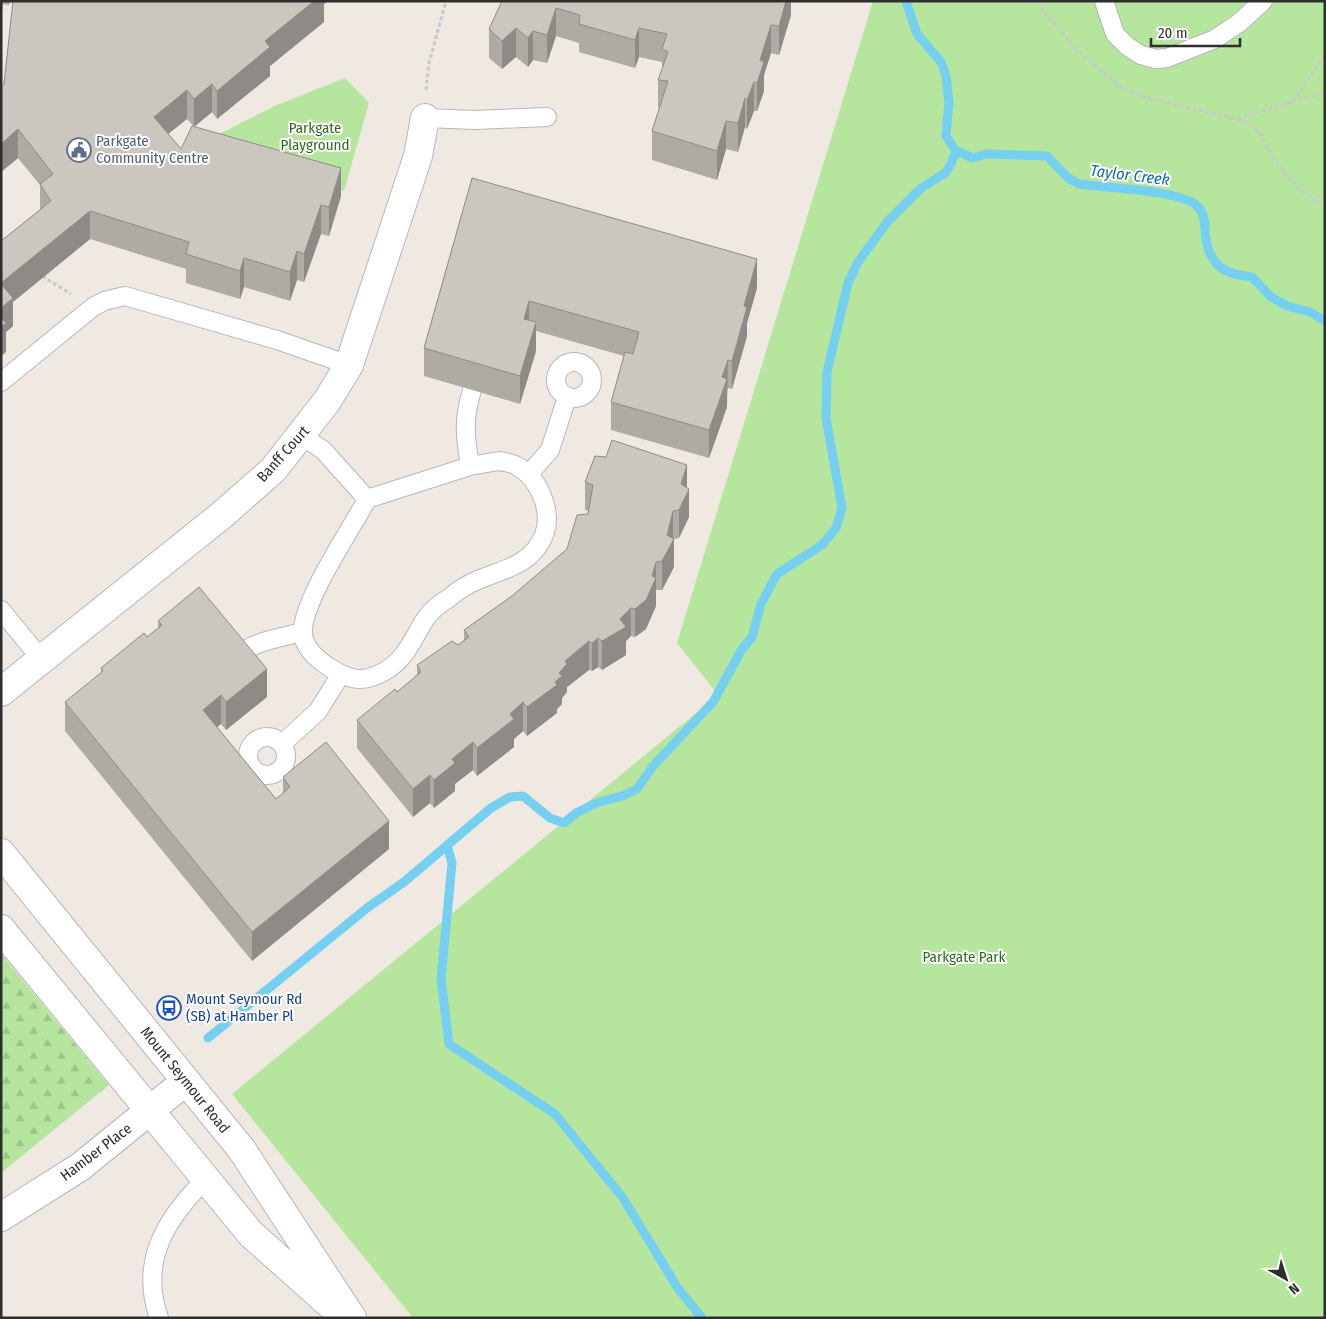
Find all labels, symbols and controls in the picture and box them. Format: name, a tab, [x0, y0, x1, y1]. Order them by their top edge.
scale bar	[1151, 15, 1240, 47]
text: 20 m	[1158, 24, 1188, 42]
park label: Parkgate Playground	[281, 119, 349, 154]
place label: Parkgate Community Centre	[96, 132, 209, 167]
public building icon: Parkgate Community Centre	[66, 137, 92, 163]
water label: Taylor Creek	[1089, 161, 1171, 189]
street label: Banff Court	[253, 422, 313, 486]
park label: Parkgate Park	[923, 948, 1005, 966]
place label: Mount Seymour Rd (SB) at Hamber Pl	[186, 990, 302, 1025]
bus stop icon: Mount Seymour Rd (SB) at Hamber Pl	[156, 995, 182, 1021]
street label: Mount Seymour Road	[137, 1023, 233, 1137]
street label: Hamber Place	[57, 1119, 135, 1185]
north arrow	[1261, 1254, 1311, 1304]
text: N	[1285, 1279, 1302, 1298]

